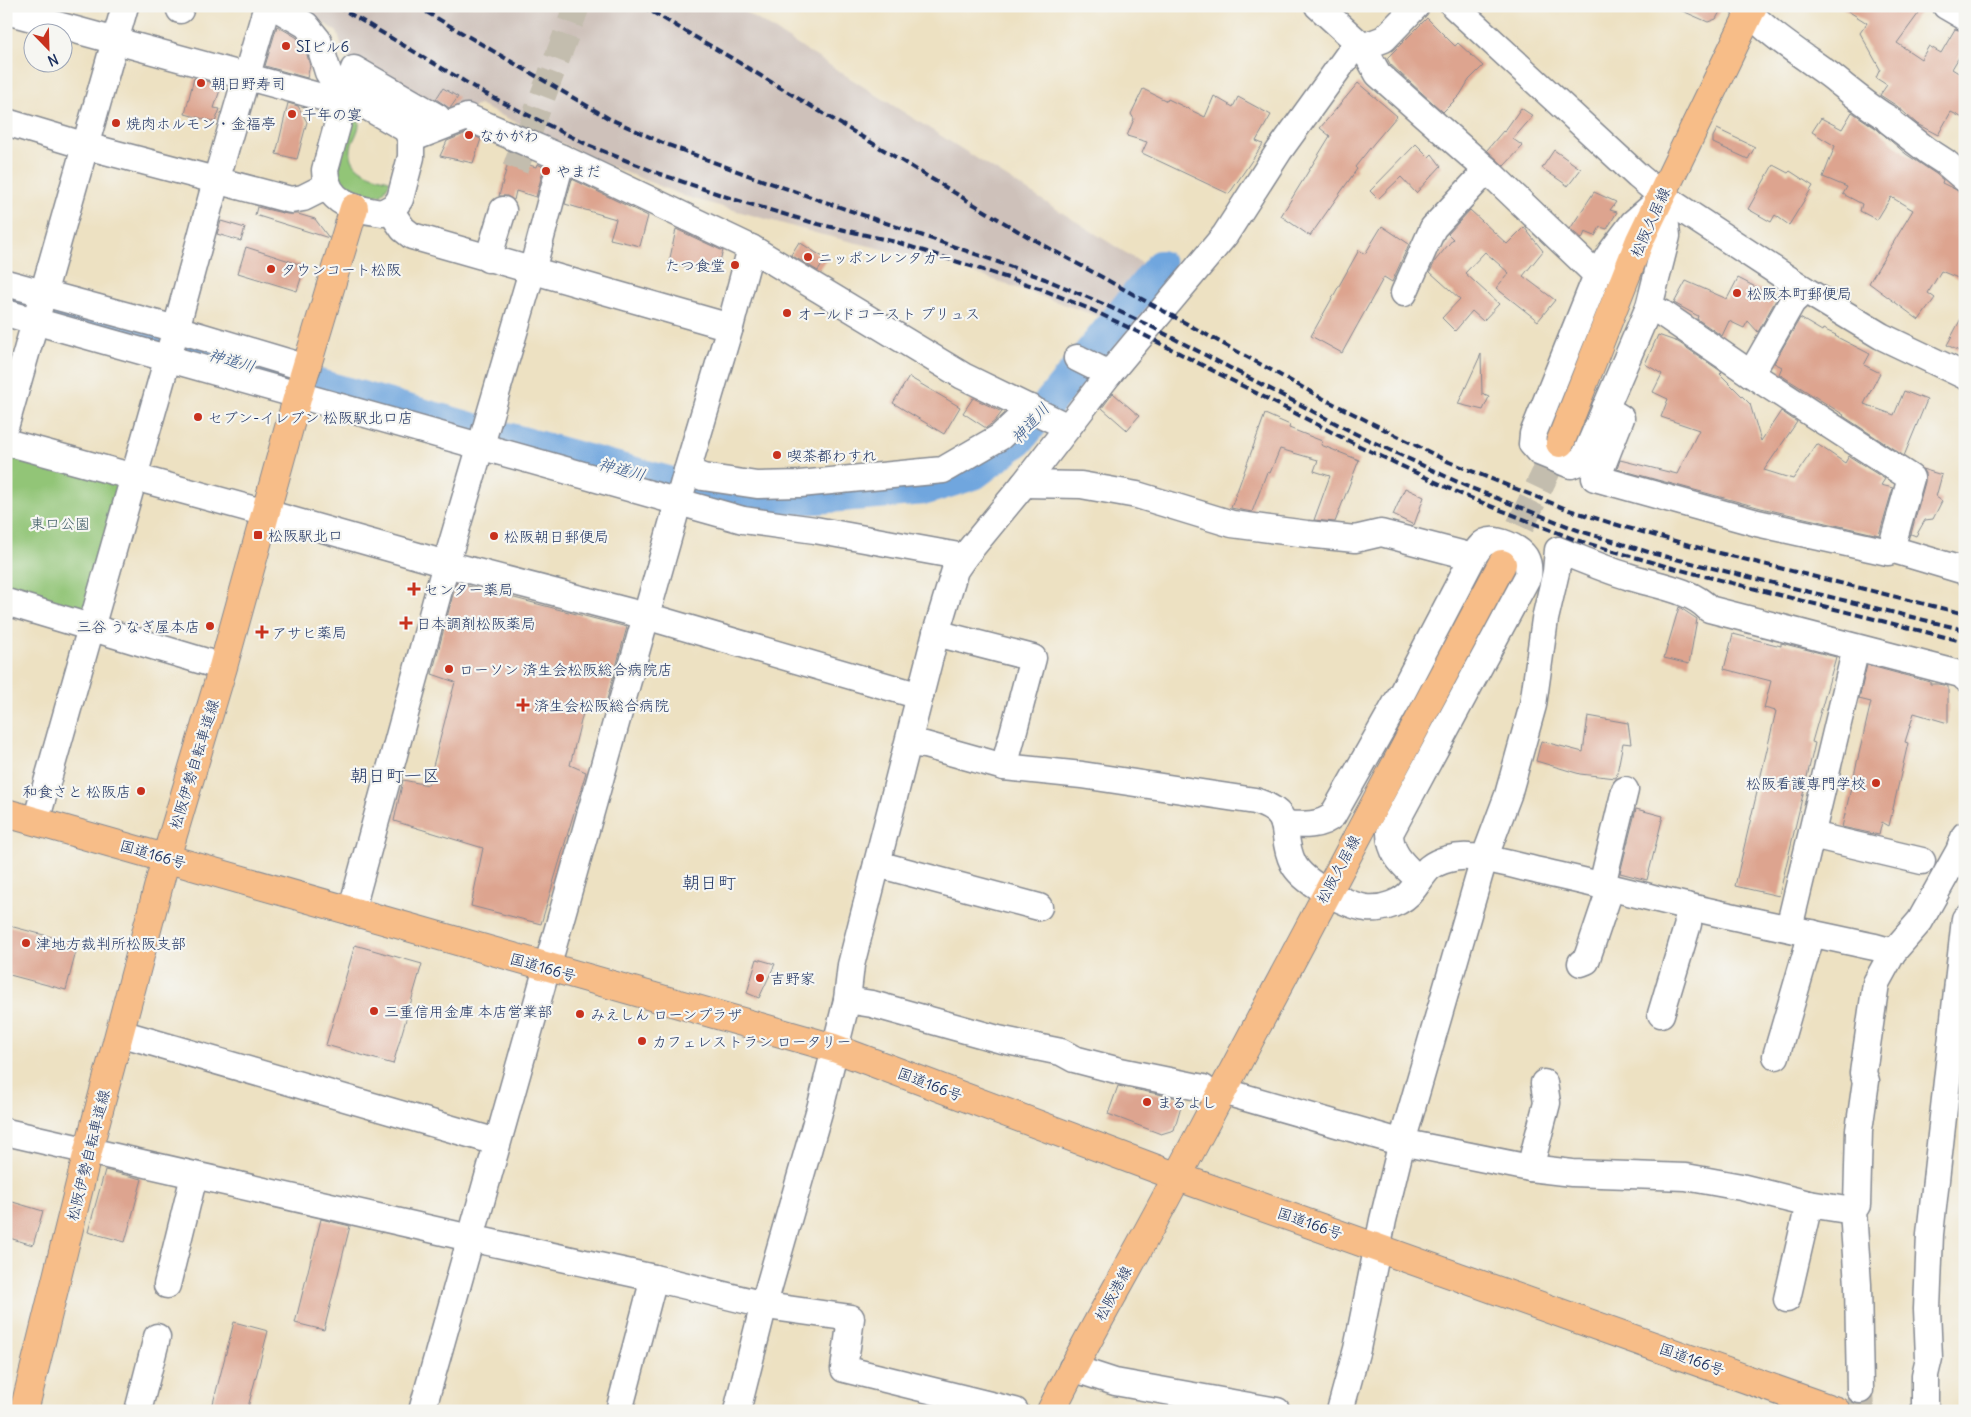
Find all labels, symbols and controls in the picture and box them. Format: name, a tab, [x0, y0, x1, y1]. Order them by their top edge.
north arrow	[22, 22, 72, 72]
place label: SIビル6	[296, 37, 349, 56]
marker: SIビル6	[280, 40, 292, 52]
text: N	[45, 50, 61, 70]
place label: 朝日野寿司	[211, 74, 286, 93]
marker: 朝日野寿司	[195, 77, 207, 89]
place label: 千年の宴	[302, 105, 362, 124]
marker: 千年の宴	[286, 108, 298, 120]
place label: 焼肉ホルモン・金福亭	[126, 114, 276, 133]
marker: 焼肉ホルモン・金福亭	[110, 117, 122, 129]
place label: なかがわ	[479, 126, 539, 145]
marker: なかがわ	[463, 129, 475, 141]
place label: やまだ	[556, 162, 601, 181]
marker: やまだ	[540, 165, 552, 177]
street label: 松阪久居線	[1626, 184, 1674, 260]
place label: ニッポンレンタカー	[818, 248, 952, 267]
marker: ニッポンレンタカー	[802, 251, 814, 263]
place label: たつ食堂	[665, 256, 725, 275]
marker: たつ食堂	[729, 259, 741, 271]
place label: タウンコート松阪	[281, 260, 401, 279]
marker: タウンコート松阪	[265, 263, 277, 275]
place label: 松阪本町郵便局	[1747, 284, 1852, 303]
marker: 松阪本町郵便局	[1731, 287, 1743, 299]
place label: オールドコースト プリュス	[797, 304, 980, 323]
marker: オールドコースト プリュス	[781, 307, 793, 319]
water label: 神道川	[206, 344, 258, 376]
water label: 神道川	[1007, 398, 1053, 448]
place label: セブン-イレブン 松阪駅北口店	[208, 408, 413, 427]
marker: セブン-イレブン 松阪駅北口店	[192, 411, 204, 423]
place label: 喫茶都わすれ	[787, 446, 877, 465]
marker: 喫茶都わすれ	[771, 449, 783, 461]
water label: 神道川	[596, 453, 648, 485]
park label: 東口公園	[30, 514, 90, 533]
place label: 松阪駅北口	[268, 526, 343, 545]
place label: 松阪朝日郵便局	[504, 527, 609, 546]
marker: 松阪駅北口	[252, 529, 264, 541]
marker: 松阪朝日郵便局	[488, 530, 500, 542]
place label: センター薬局	[424, 580, 513, 599]
marker: センター薬局	[408, 583, 420, 595]
place label: 日本調剤松阪薬局	[416, 614, 536, 633]
place label: 三谷 うなぎ屋本店	[76, 617, 200, 636]
marker: 日本調剤松阪薬局	[400, 617, 412, 629]
marker: 三谷 うなぎ屋本店	[204, 620, 216, 632]
place label: アサヒ薬局	[272, 623, 347, 642]
marker: アサヒ薬局	[256, 626, 268, 638]
place label: ローソン 済生会松阪総合病院店	[459, 660, 673, 679]
marker: ローソン 済生会松阪総合病院店	[443, 663, 455, 675]
place label: 済生会松阪総合病院	[534, 696, 669, 715]
street label: 松阪伊勢自転車道線	[165, 697, 223, 831]
marker: 済生会松阪総合病院	[516, 698, 530, 712]
district label: 朝日町一区	[350, 764, 440, 787]
place label: 松阪看護専門学校	[1746, 774, 1866, 793]
marker: 松阪看護専門学校	[1870, 777, 1882, 789]
place label: 和食さと 松阪店	[22, 782, 131, 801]
marker: 和食さと 松阪店	[135, 785, 147, 797]
street label: 松阪久居線	[1312, 831, 1364, 907]
street label: 国道166号	[118, 835, 188, 873]
district label: 朝日町	[682, 871, 736, 894]
place label: 津地方裁判所松阪支部	[36, 934, 186, 953]
marker: 津地方裁判所松阪支部	[20, 937, 32, 949]
street label: 国道166号	[508, 948, 578, 986]
place label: 吉野家	[770, 969, 815, 988]
marker: 吉野家	[754, 972, 766, 984]
place label: 三重信用金庫 本店営業部	[384, 1002, 553, 1021]
marker: 三重信用金庫 本店営業部	[368, 1005, 380, 1017]
place label: みえしん ローンプラザ	[590, 1005, 742, 1024]
marker: みえしん ローンプラザ	[574, 1008, 586, 1020]
place label: カフェレストラン ロータリー	[652, 1032, 851, 1051]
marker: カフェレストラン ロータリー	[636, 1035, 648, 1047]
street label: 国道166号	[895, 1063, 965, 1105]
street label: 松阪伊勢自転車道線	[62, 1087, 114, 1223]
place label: まるよし	[1157, 1093, 1217, 1112]
marker: まるよし	[1141, 1096, 1153, 1108]
street label: 国道166号	[1275, 1203, 1345, 1243]
street label: 松阪港線	[1090, 1262, 1136, 1324]
street label: 国道166号	[1657, 1338, 1727, 1380]

